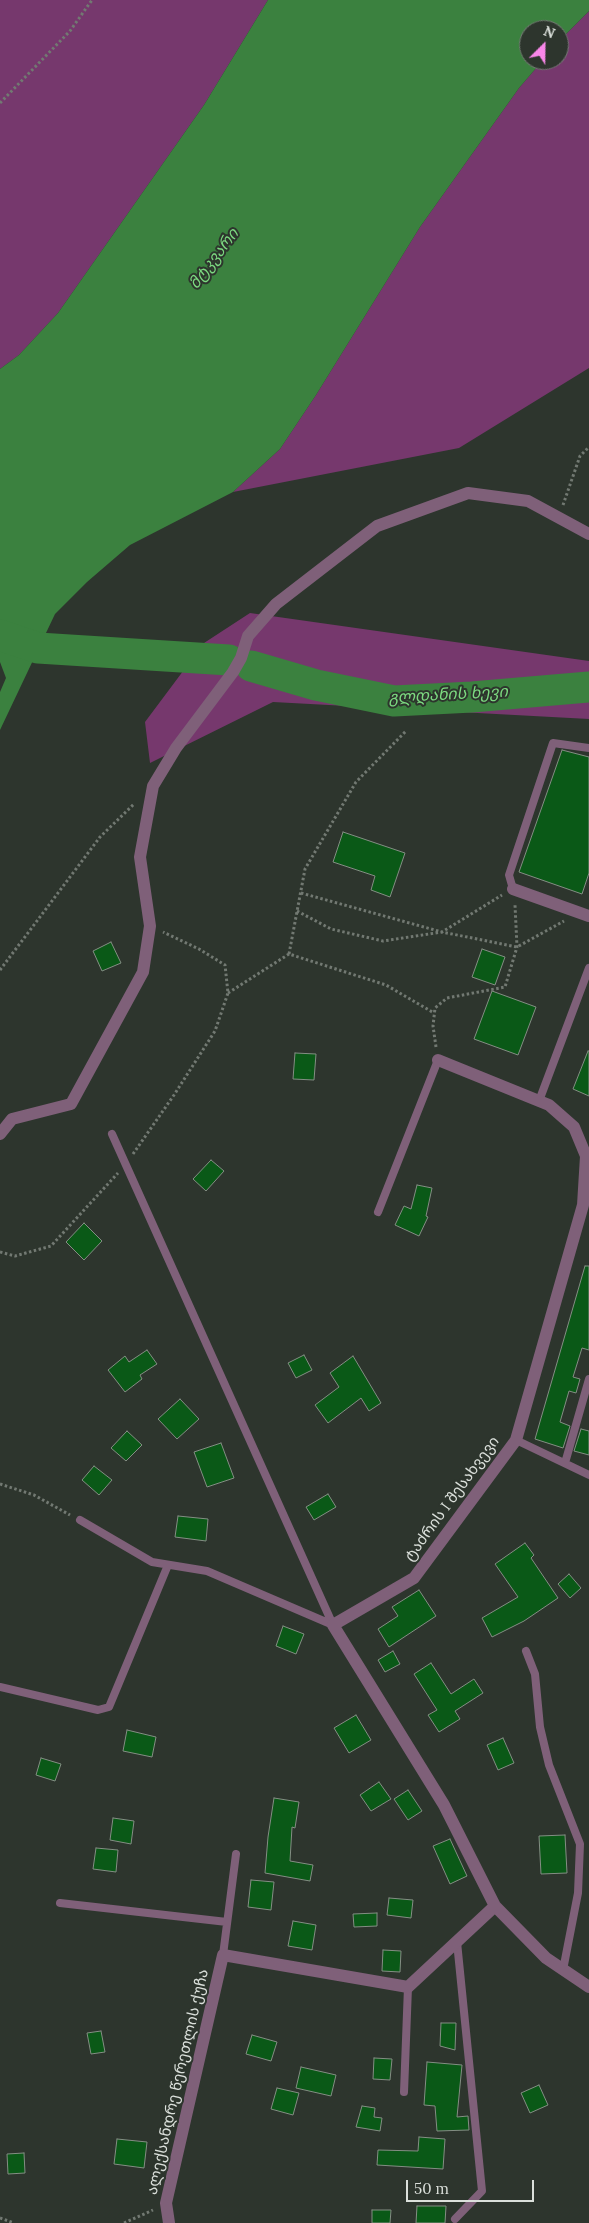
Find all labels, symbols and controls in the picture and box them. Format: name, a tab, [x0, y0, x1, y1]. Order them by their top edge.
north arrow	[519, 20, 569, 70]
text: N	[541, 22, 558, 43]
water label: მტკვარი	[185, 225, 243, 293]
water label: გლდანის ხევი	[388, 682, 508, 708]
street label: ტაძრის I შესახვევი	[401, 1433, 503, 1565]
street label: ალექსანდრე წერეთლის ქუჩა	[143, 1968, 213, 2196]
scale bar	[409, 2170, 536, 2202]
text: 50 m	[414, 2179, 449, 2198]

